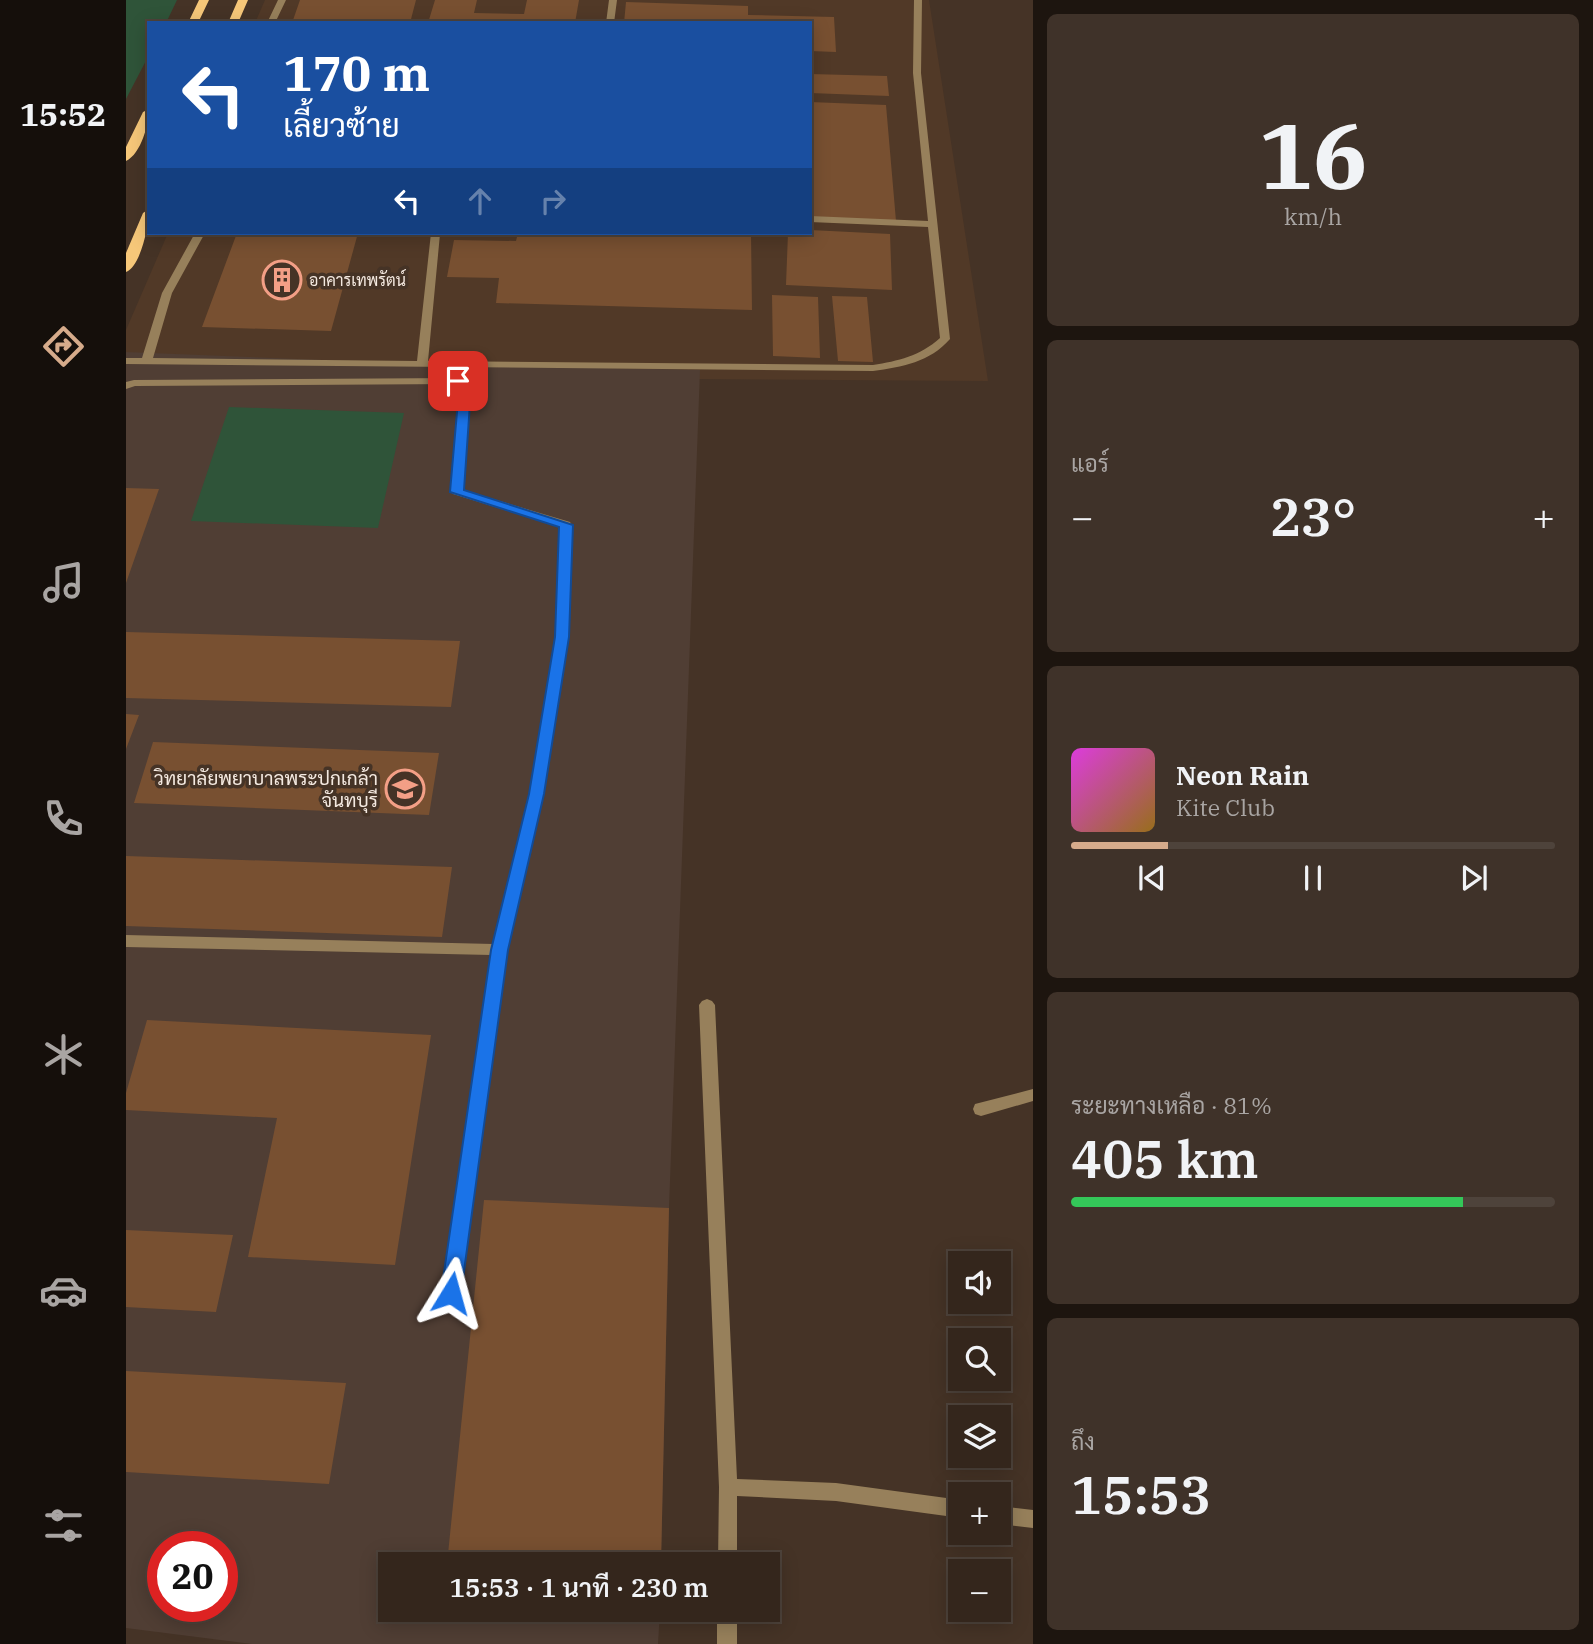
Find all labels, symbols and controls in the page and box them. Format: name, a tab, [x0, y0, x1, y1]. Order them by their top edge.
text: 170 m	[283, 41, 430, 104]
icon: left	[168, 49, 259, 140]
text: 15:52	[20, 93, 106, 135]
text: 16	[1258, 96, 1368, 214]
text: เลี้ยวซ้าย	[283, 104, 400, 146]
icon: left	[388, 182, 426, 220]
icon: ahead	[461, 182, 499, 220]
icon: right	[534, 182, 572, 220]
text: km/h	[1284, 201, 1342, 231]
building icon: อาคารเทพรัตน์	[261, 259, 303, 301]
place label: อาคารเทพรัตน์	[309, 268, 406, 290]
icon: directions	[39, 322, 88, 371]
pin	[428, 351, 488, 411]
icon: arrive	[439, 362, 477, 400]
text: แอร์	[1071, 448, 1109, 478]
text: 23°	[1270, 483, 1356, 550]
text: −	[1071, 492, 1094, 541]
text: +	[1532, 492, 1555, 541]
icon: music	[39, 558, 88, 607]
text: Neon Rain	[1176, 758, 1309, 792]
place label: วิทยาลัยพยาบาลพระปกเกล้า จันทบุรี	[154, 766, 378, 813]
school or university icon: วิทยาลัยพยาบาลพระปกเกล้า จันทบุรี	[384, 768, 426, 810]
text: Kite Club	[1176, 792, 1275, 822]
icon: phone	[39, 794, 88, 843]
icon: previous	[1133, 859, 1171, 897]
icon: pause	[1294, 859, 1332, 897]
icon: next	[1455, 859, 1493, 897]
icon: climate	[39, 1030, 88, 1079]
text: ระยะทางเหลือ · 81%	[1071, 1090, 1272, 1120]
text: 405 km	[1071, 1125, 1259, 1192]
map controls	[948, 1251, 1011, 1622]
button: sound	[948, 1251, 1011, 1314]
position arrow	[414, 1256, 488, 1330]
icon: car	[39, 1266, 88, 1315]
button: search	[948, 1328, 1011, 1391]
button: layers	[948, 1405, 1011, 1468]
text: ถึง	[1071, 1426, 1095, 1456]
text: 15:53	[1071, 1461, 1211, 1528]
button: +	[948, 1482, 1011, 1545]
icon: filters	[39, 1501, 88, 1550]
speed limit sign: 20	[147, 1531, 238, 1622]
button: −	[948, 1559, 1011, 1622]
text: 15:53 · 1 นาที · 230 m	[449, 1570, 709, 1604]

